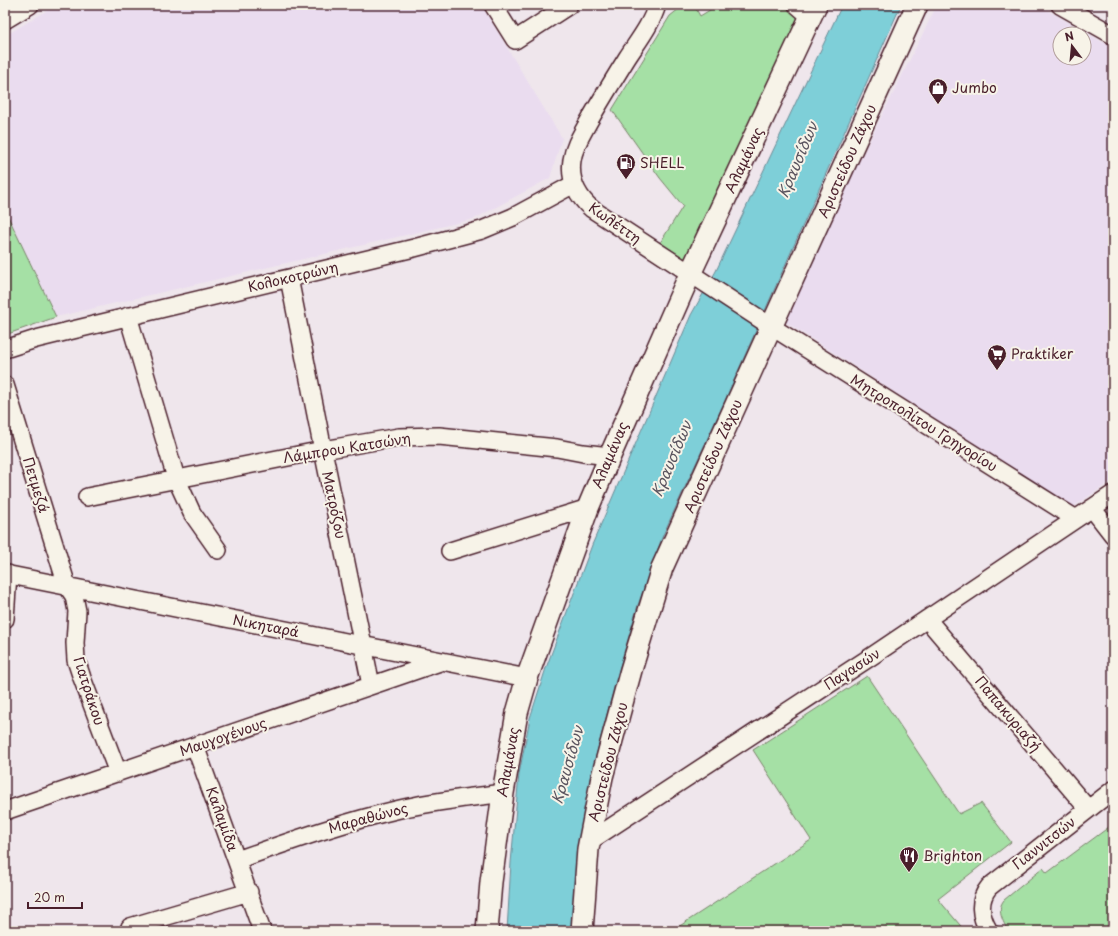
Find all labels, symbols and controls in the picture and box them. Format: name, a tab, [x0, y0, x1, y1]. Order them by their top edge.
north arrow	[1052, 26, 1092, 66]
text: N	[1063, 26, 1076, 45]
shop icon: Jumbo	[927, 77, 949, 105]
place label: Jumbo	[952, 77, 997, 98]
street label: Αριστείδου Ζάχου	[812, 101, 881, 221]
water label: Κραυσίδων	[770, 117, 823, 201]
street label: Αλαμάνας	[719, 123, 768, 196]
fuel station icon: SHELL	[615, 152, 637, 180]
place label: SHELL	[640, 152, 685, 173]
street label: Κωλέττη	[585, 197, 646, 248]
street label: Κολοκοτρώνη	[246, 256, 340, 297]
supermarket icon: Praktiker	[986, 343, 1008, 371]
place label: Praktiker	[1011, 343, 1074, 364]
street label: Μητροπολίτου Γρηγορίου	[847, 369, 1002, 476]
street label: Αριστείδου Ζάχου	[678, 396, 747, 516]
water label: Κραυσίδων	[644, 416, 697, 500]
street label: Αλαμάνας	[586, 418, 633, 491]
street label: Λάμπρου Κατσώνη	[282, 427, 412, 468]
street label: Πετμεζά	[18, 454, 55, 515]
street label: Ματρόζου	[317, 469, 352, 541]
street label: Νικηταρά	[231, 609, 301, 642]
street label: Παγασών	[819, 643, 884, 695]
street label: Γιατράκου	[69, 654, 110, 728]
street label: Παπακυριαζή	[970, 671, 1046, 756]
street label: Αριστείδου Ζάχου	[583, 700, 633, 824]
street label: Μαυγογένους	[176, 712, 269, 761]
water label: Κραυσίδων	[544, 721, 589, 806]
street label: Αλαμάνας	[491, 725, 524, 799]
street label: Καλαμίδα	[201, 784, 244, 854]
street label: Μαραθώνος	[326, 797, 410, 838]
street label: Γιαννιτσών	[1007, 811, 1080, 874]
restaurant icon: Brighton	[898, 845, 920, 873]
place label: Brighton	[923, 845, 982, 866]
scale bar	[28, 884, 82, 910]
text: 20 m	[34, 888, 65, 906]

